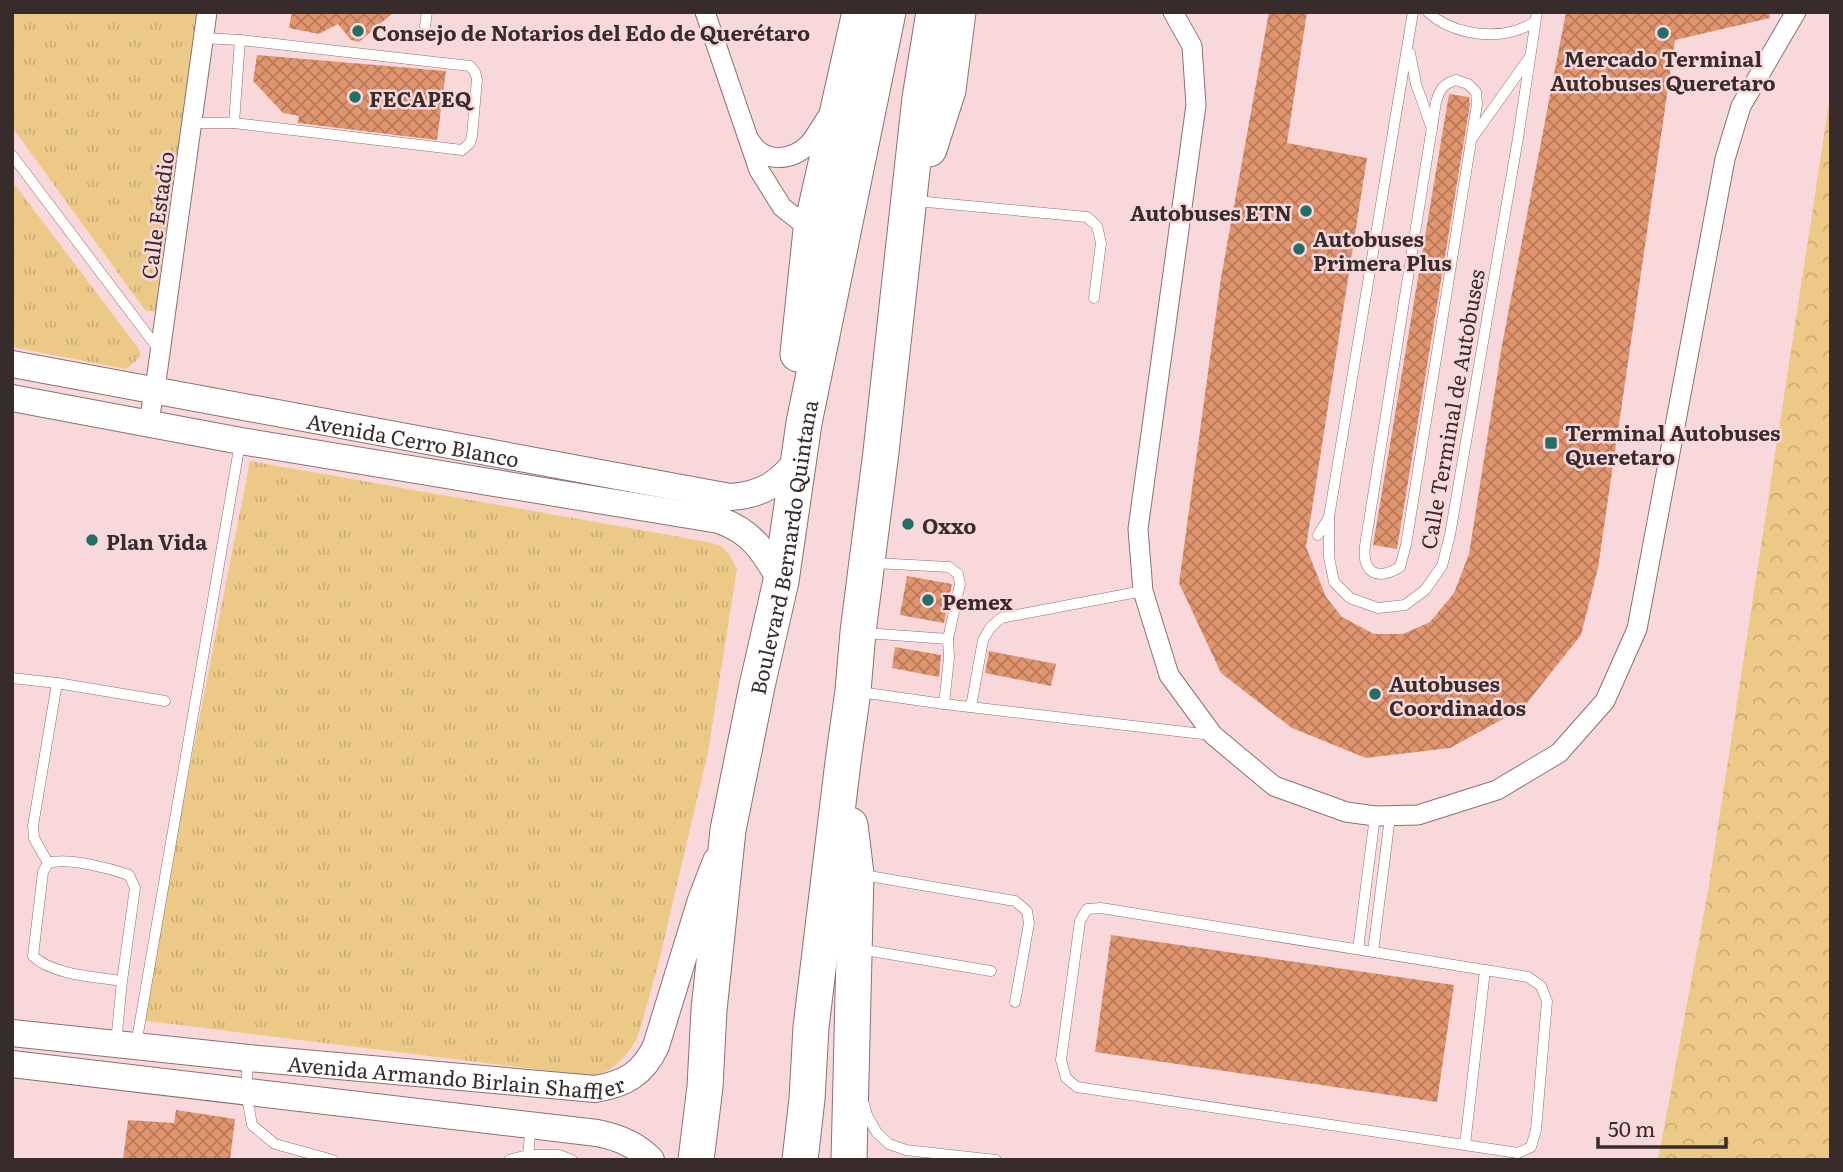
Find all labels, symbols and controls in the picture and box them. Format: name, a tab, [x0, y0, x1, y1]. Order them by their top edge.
place label: Consejo de Notarios del Edo de Querétaro	[372, 16, 810, 47]
marker: Consejo de Notarios del Edo de Querétaro	[350, 23, 366, 39]
marker: Mercado Terminal Autobuses Queretaro	[1655, 25, 1671, 41]
place label: Mercado Terminal Autobuses Queretaro	[1550, 42, 1776, 97]
place label: FECAPEQ	[369, 82, 475, 113]
marker: FECAPEQ	[347, 89, 363, 105]
street label: Calle Estadio	[132, 149, 180, 281]
place label: Autobuses ETN	[1130, 196, 1292, 227]
marker: Autobuses ETN	[1298, 203, 1314, 219]
place label: Autobuses Primera Plus	[1313, 222, 1452, 277]
marker: Autobuses Primera Plus	[1291, 241, 1307, 257]
street label: Calle Terminal de Autobuses	[1411, 267, 1491, 551]
street label: Boulevard Bernardo Quintana	[740, 396, 824, 697]
street label: Avenida Cerro Blanco	[304, 403, 522, 473]
place label: Terminal Autobuses Queretaro	[1565, 416, 1781, 471]
marker: Terminal Autobuses Queretaro	[1543, 435, 1559, 451]
place label: Oxxo	[922, 509, 976, 540]
marker: Oxxo	[900, 516, 916, 532]
place label: Plan Vida	[106, 525, 208, 556]
marker: Plan Vida	[84, 532, 100, 548]
place label: Pemex	[942, 585, 1013, 616]
marker: Pemex	[920, 592, 936, 608]
place label: Autobuses Coordinados	[1389, 667, 1526, 722]
marker: Autobuses Coordinados	[1367, 686, 1383, 702]
street label: Avenida Armando Birlain Shaffler	[286, 1046, 629, 1105]
scale bar	[1598, 1106, 1726, 1150]
text: 50 m	[1608, 1112, 1655, 1143]

